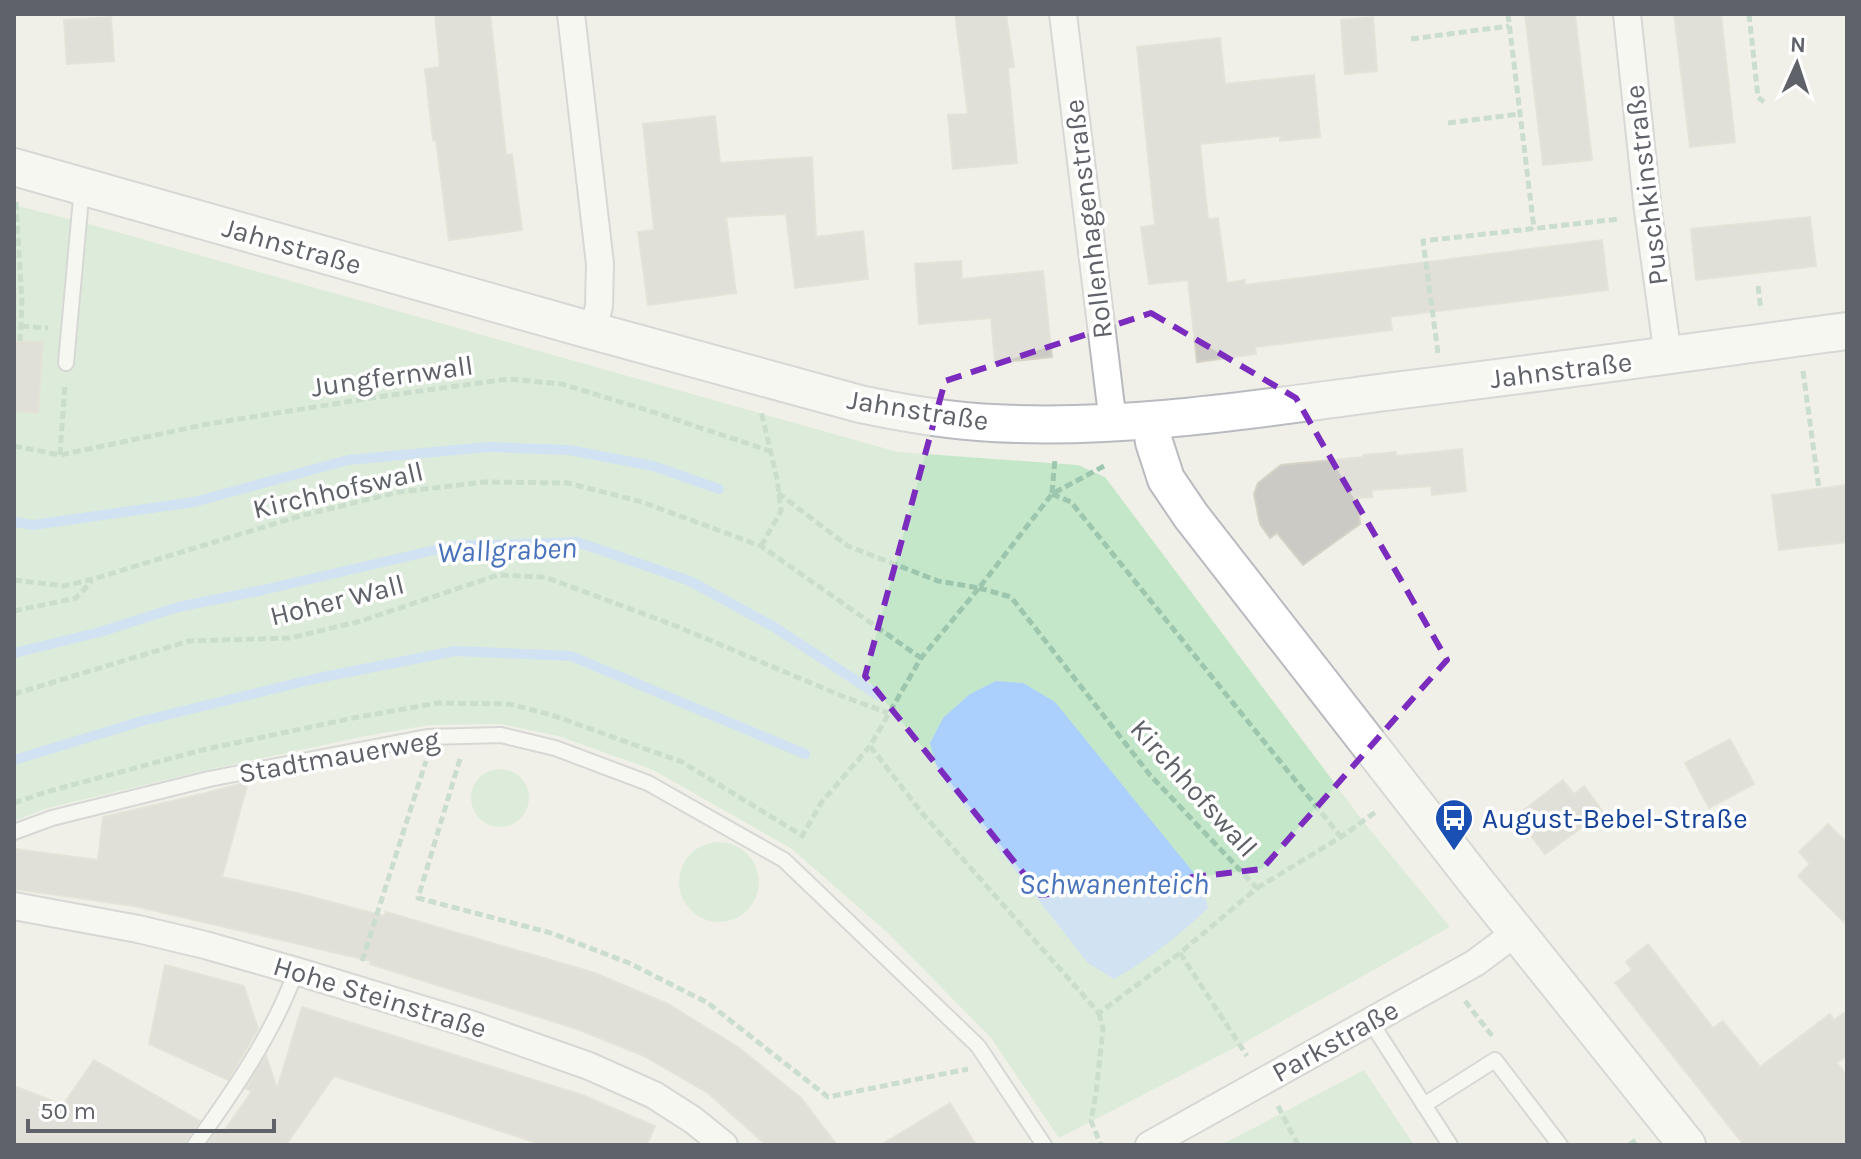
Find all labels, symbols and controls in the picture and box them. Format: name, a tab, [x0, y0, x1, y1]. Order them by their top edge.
north arrow	[1757, 24, 1837, 104]
text: N	[1789, 32, 1807, 58]
street label: Puschkinstraße	[1617, 83, 1675, 287]
street label: Rollenhagenstraße	[1057, 97, 1119, 341]
street label: Jahnstraße	[219, 210, 365, 282]
street label: Jahnstraße	[1488, 345, 1634, 395]
street label: Jungfernwall	[309, 348, 475, 404]
street label: Jahnstraße	[845, 383, 991, 437]
street label: Kirchhofswall	[249, 454, 427, 526]
water label: Wallgraben	[436, 530, 578, 570]
street label: Hoher Wall	[266, 567, 408, 633]
street label: Kirchhofswall	[1124, 712, 1264, 864]
street label: Stadtmauerweg	[236, 722, 442, 790]
bus stop icon: August-Bebel-Straße	[1433, 797, 1475, 852]
place label: August-Bebel-Straße	[1482, 802, 1748, 835]
water label: Schwanenteich	[1019, 866, 1209, 902]
street label: Hohe Steinstraße	[269, 949, 491, 1045]
street label: Parkstraße	[1266, 993, 1404, 1089]
scale bar	[28, 1083, 274, 1133]
text: 50 m	[40, 1097, 96, 1125]

